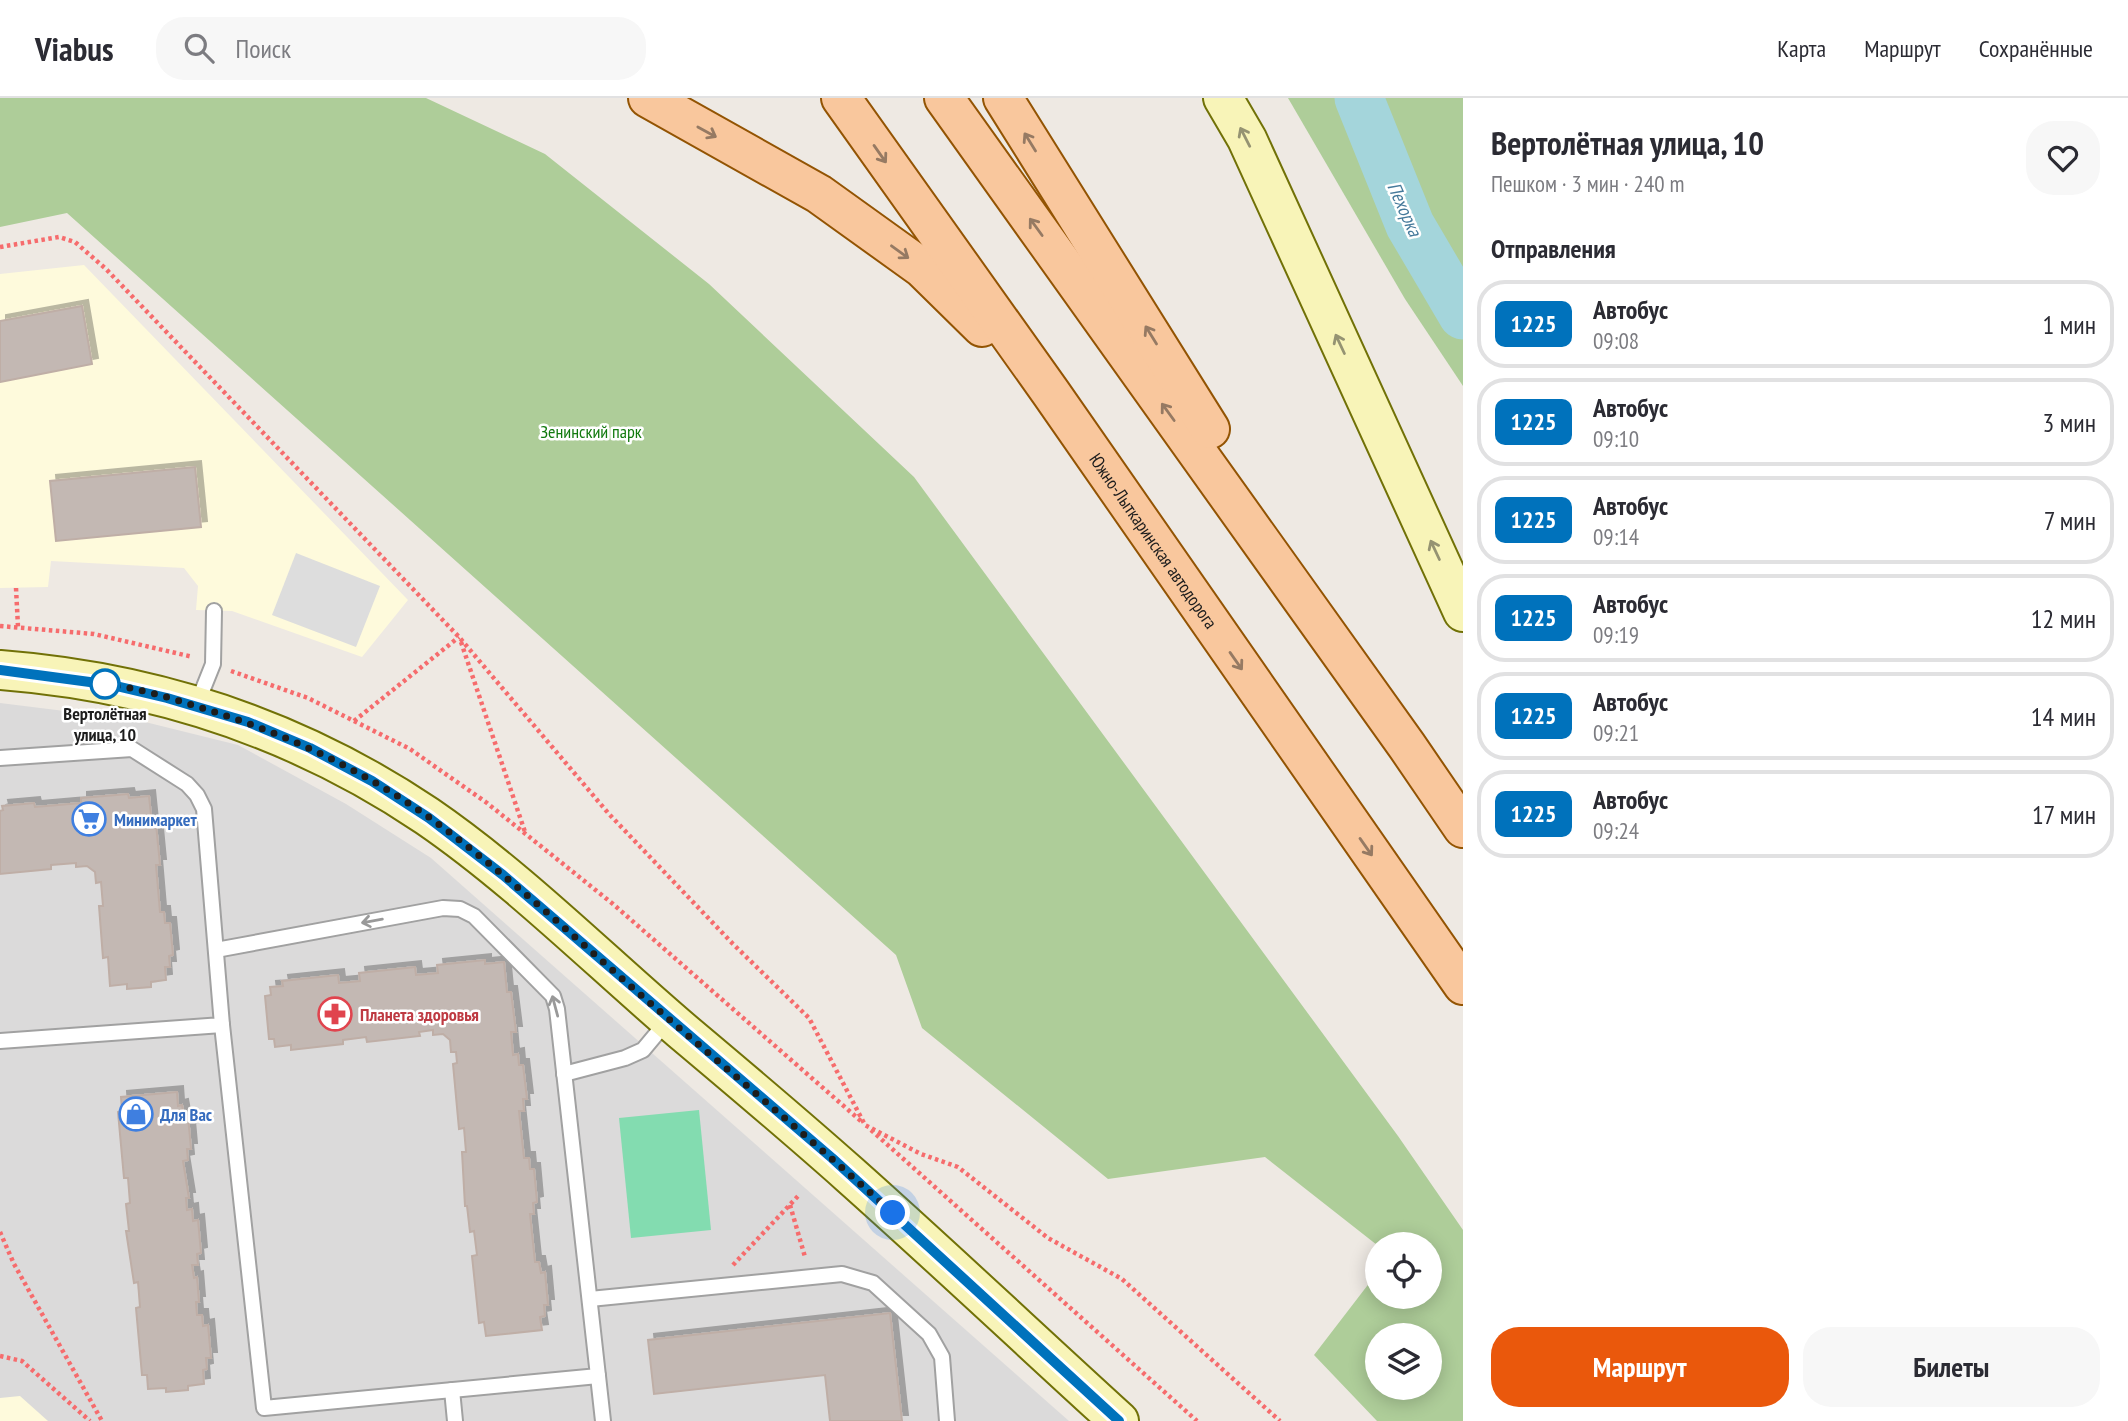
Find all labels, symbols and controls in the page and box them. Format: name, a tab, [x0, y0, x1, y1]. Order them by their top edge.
search box	[156, 17, 646, 80]
text: Viabus	[35, 27, 114, 70]
icon: search	[180, 29, 218, 67]
text: Поиск	[236, 32, 291, 65]
text: Карта	[1777, 33, 1826, 64]
text: Маршрут	[1864, 33, 1941, 64]
text: Сохранённые	[1979, 33, 2093, 64]
text: Вертолётная улица, 10	[1491, 121, 1764, 164]
button: heart	[2026, 121, 2100, 195]
one-way arrow	[696, 125, 717, 139]
one-way arrow	[1237, 127, 1251, 148]
one-way arrow	[1023, 132, 1037, 152]
one-way arrow	[873, 144, 887, 163]
text: Пешком · 3 мин · 240 m	[1491, 169, 1684, 198]
water label: Пехорка	[1383, 178, 1428, 241]
one-way arrow	[1029, 218, 1043, 237]
text: Отправления	[1491, 232, 1616, 265]
one-way arrow	[890, 245, 909, 259]
text: Автобус	[1593, 293, 1668, 326]
text: 1225	[1511, 308, 1556, 339]
text: 1 мин	[2043, 308, 2096, 341]
one-way arrow	[1143, 325, 1157, 345]
text: 09:08	[1593, 326, 1639, 355]
one-way arrow	[1333, 333, 1346, 355]
text: Автобус	[1593, 391, 1668, 424]
one-way arrow	[1161, 403, 1176, 422]
text: 1225	[1511, 406, 1556, 437]
text: 3 мин	[2043, 406, 2096, 439]
park label: Зенинский парк	[540, 420, 642, 443]
text: 09:10	[1593, 424, 1639, 453]
street label: Южно-Лыткаринская автодорога	[1085, 448, 1223, 633]
text: Автобус	[1593, 489, 1668, 522]
text: 1225	[1511, 504, 1556, 535]
text: 7 мин	[2044, 504, 2096, 537]
text: 09:14	[1593, 522, 1639, 551]
one-way arrow	[1428, 540, 1441, 562]
text: Автобус	[1593, 587, 1668, 620]
text: 1225	[1511, 602, 1556, 633]
text: 12 мин	[2031, 602, 2096, 635]
text: 09:19	[1593, 620, 1639, 649]
one-way arrow	[1229, 651, 1243, 670]
marker: Вертолётная улица, 10	[90, 669, 120, 699]
text: Автобус	[1593, 685, 1668, 718]
text: 1225	[1511, 700, 1556, 731]
text: 14 мин	[2031, 700, 2096, 733]
place label: Вертолётная улица, 10	[63, 702, 147, 746]
text: 09:21	[1593, 718, 1639, 747]
text: Автобус	[1593, 783, 1668, 816]
text: 1225	[1511, 798, 1556, 829]
text: 17 мин	[2032, 798, 2096, 831]
supermarket icon: Минимаркет	[70, 800, 108, 838]
place label: Минимаркет	[114, 808, 197, 831]
text: 09:24	[1593, 816, 1639, 845]
one-way arrow	[1359, 837, 1373, 856]
one-way arrow	[361, 915, 384, 928]
pharmacy icon: Планета здоровья	[316, 995, 354, 1033]
one-way arrow	[548, 996, 561, 1018]
place label: Планета здоровья	[360, 1003, 479, 1026]
shop icon: Для Вас	[117, 1095, 155, 1133]
place label: Для Вас	[160, 1103, 213, 1126]
your location	[875, 1195, 910, 1230]
map controls	[1365, 1232, 1442, 1400]
button: locate	[1365, 1232, 1442, 1309]
button: layers	[1365, 1323, 1442, 1400]
button: Маршрут	[1491, 1327, 1789, 1407]
button: Билеты	[1803, 1327, 2100, 1407]

